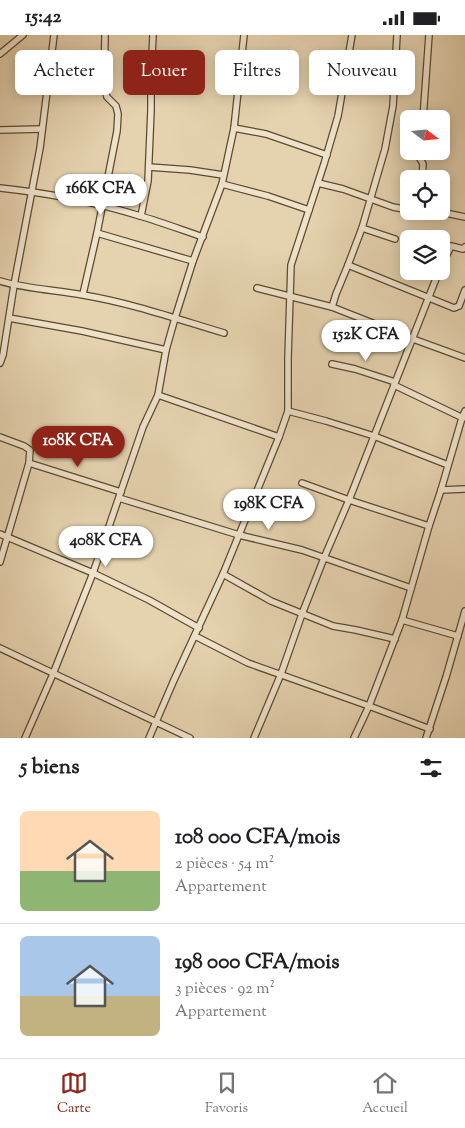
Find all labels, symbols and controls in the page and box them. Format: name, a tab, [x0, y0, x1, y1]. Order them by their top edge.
text: 15:42	[25, 4, 61, 31]
chip: Acheter	[15, 50, 113, 95]
chip: Louer	[123, 50, 205, 95]
chip: Filtres	[215, 50, 299, 95]
chip: Nouveau	[309, 50, 415, 95]
north arrow	[400, 110, 450, 160]
map controls	[400, 110, 450, 280]
button: locate	[400, 170, 450, 220]
pin: 166K CFA	[49, 173, 153, 216]
text: 166K CFA	[66, 178, 136, 201]
button: layers	[400, 230, 450, 280]
pin: 152K CFA	[314, 319, 418, 362]
text: 152K CFA	[332, 324, 400, 347]
pin: 108K CFA	[26, 425, 130, 468]
text: 108K CFA	[43, 430, 113, 453]
pin: 198K CFA	[217, 489, 321, 531]
text: 198K CFA	[234, 493, 304, 516]
pin: 408K CFA	[54, 525, 158, 568]
text: 408K CFA	[69, 530, 143, 553]
text: 5 biens	[20, 753, 79, 783]
icon: filters	[417, 754, 445, 782]
text: 108 000 CFA/mois	[175, 823, 340, 853]
icon: home	[60, 831, 120, 891]
text: 2 pièces · 54 m²	[175, 853, 274, 876]
text: Appartement	[175, 876, 267, 899]
text: 198 000 CFA/mois	[175, 948, 339, 978]
icon: home	[60, 956, 120, 1016]
text: 3 pièces · 92 m²	[175, 978, 275, 1001]
text: Appartement	[175, 1001, 267, 1024]
tab: Carte	[57, 1069, 91, 1119]
tab: Favoris	[205, 1069, 248, 1119]
tab: Accueil	[362, 1069, 408, 1119]

